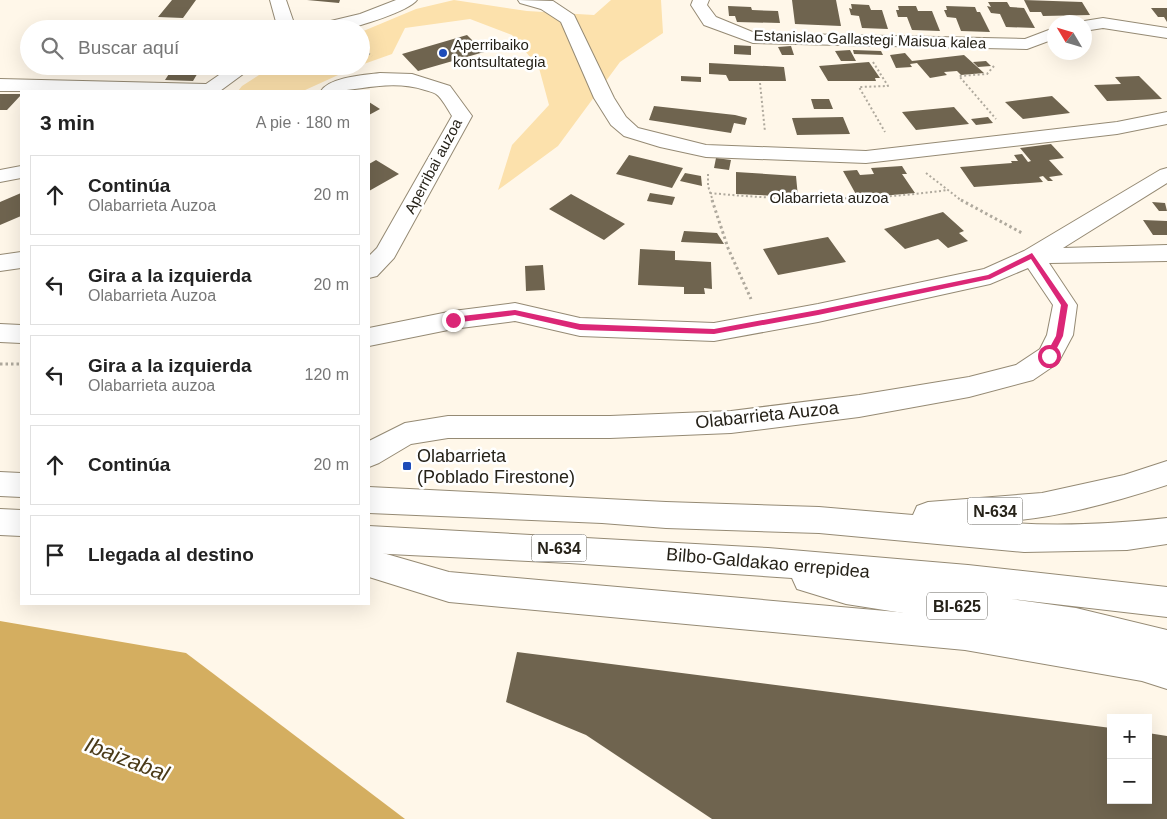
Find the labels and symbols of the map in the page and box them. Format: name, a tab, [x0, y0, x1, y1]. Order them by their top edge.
north arrow	[1047, 15, 1092, 60]
street label: Estanislao Gallastegi Maisua kalea	[753, 26, 987, 52]
place label: Aperribaiko kontsultategia	[453, 36, 546, 70]
marker: Aperribaiko kontsultategia	[437, 47, 449, 59]
street label: Aperribai auzoa	[401, 115, 465, 216]
street label: Olabarrieta auzoa	[769, 189, 889, 206]
route end	[442, 309, 465, 332]
route start	[1038, 345, 1061, 368]
street label: Olabarrieta Auzoa	[694, 397, 841, 432]
place label: Olabarrieta (Poblado Firestone)	[417, 446, 575, 487]
marker: Olabarrieta (Poblado Firestone)	[401, 460, 413, 472]
road number: N-634	[968, 498, 1022, 524]
road number: N-634	[532, 534, 586, 562]
street label: Bilbo-Galdakao errepidea	[665, 544, 872, 582]
road number: BI-625	[927, 592, 987, 620]
water label: Ibaizabal	[81, 732, 174, 787]

